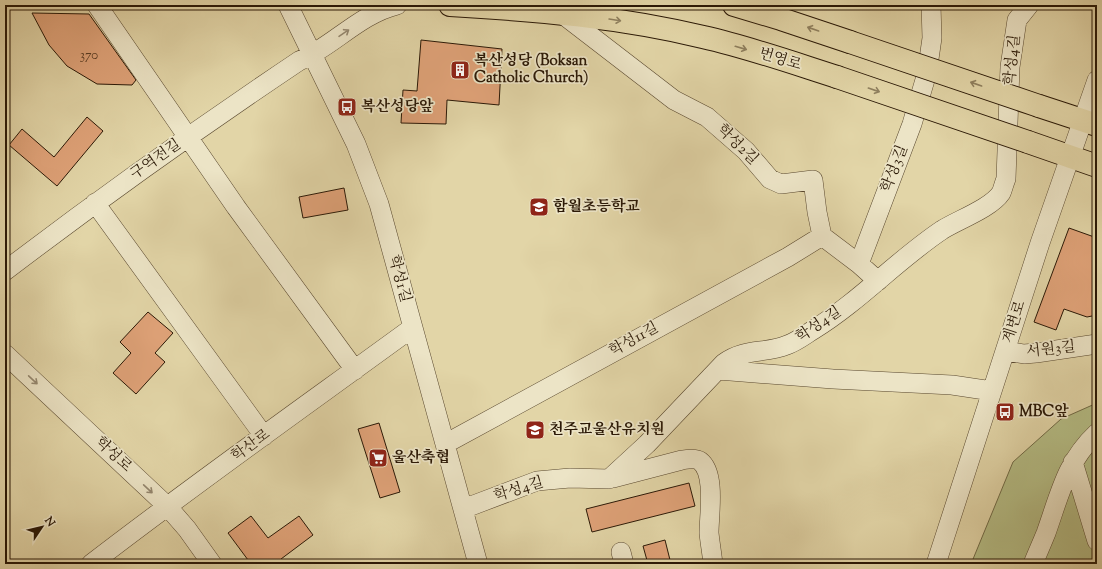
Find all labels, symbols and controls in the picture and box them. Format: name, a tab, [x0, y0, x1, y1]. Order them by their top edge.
one-way arrow	[608, 16, 621, 24]
one-way arrow	[807, 25, 819, 33]
one-way arrow	[338, 29, 349, 37]
street label: 학성4길	[1000, 34, 1026, 86]
street label: 번영로	[756, 44, 804, 77]
one-way arrow	[735, 45, 748, 52]
house number: 370	[80, 47, 98, 65]
place label: 복산성당 (Boksan Catholic Church)	[474, 51, 588, 89]
building icon: 복산성당 (Boksan Catholic Church)	[449, 59, 471, 81]
one-way arrow	[970, 80, 982, 88]
one-way arrow	[867, 87, 880, 94]
bus stop icon: 복산성당앞	[336, 96, 358, 118]
place label: 복산성당앞	[361, 97, 434, 118]
street label: 학성2길	[712, 120, 762, 170]
street label: 구역전길	[126, 135, 186, 185]
street label: 학성3길	[876, 142, 914, 196]
school or university icon: 함월초등학교	[528, 196, 550, 218]
place label: 함월초등학교	[553, 197, 640, 218]
street label: 학성1길	[383, 253, 415, 305]
street label: 계변로	[998, 298, 1032, 346]
street label: 학성4길	[792, 302, 846, 348]
street label: 학성11길	[605, 318, 663, 362]
street label: 서원3길	[1025, 337, 1077, 363]
one-way arrow	[28, 376, 38, 385]
bus stop icon: MBC앞	[994, 401, 1016, 423]
place label: MBC앞	[1019, 402, 1069, 423]
school or university icon: 천주교울산유치원	[524, 419, 546, 441]
place label: 천주교울산유치원	[549, 420, 665, 441]
street label: 학산로	[227, 424, 275, 467]
street label: 학성로	[90, 432, 136, 478]
supermarket icon: 울산축협	[367, 447, 389, 469]
place label: 울산축협	[392, 448, 450, 469]
street label: 학성4길	[492, 472, 546, 508]
one-way arrow	[143, 484, 153, 494]
north arrow	[22, 507, 62, 547]
text: N	[40, 513, 59, 530]

